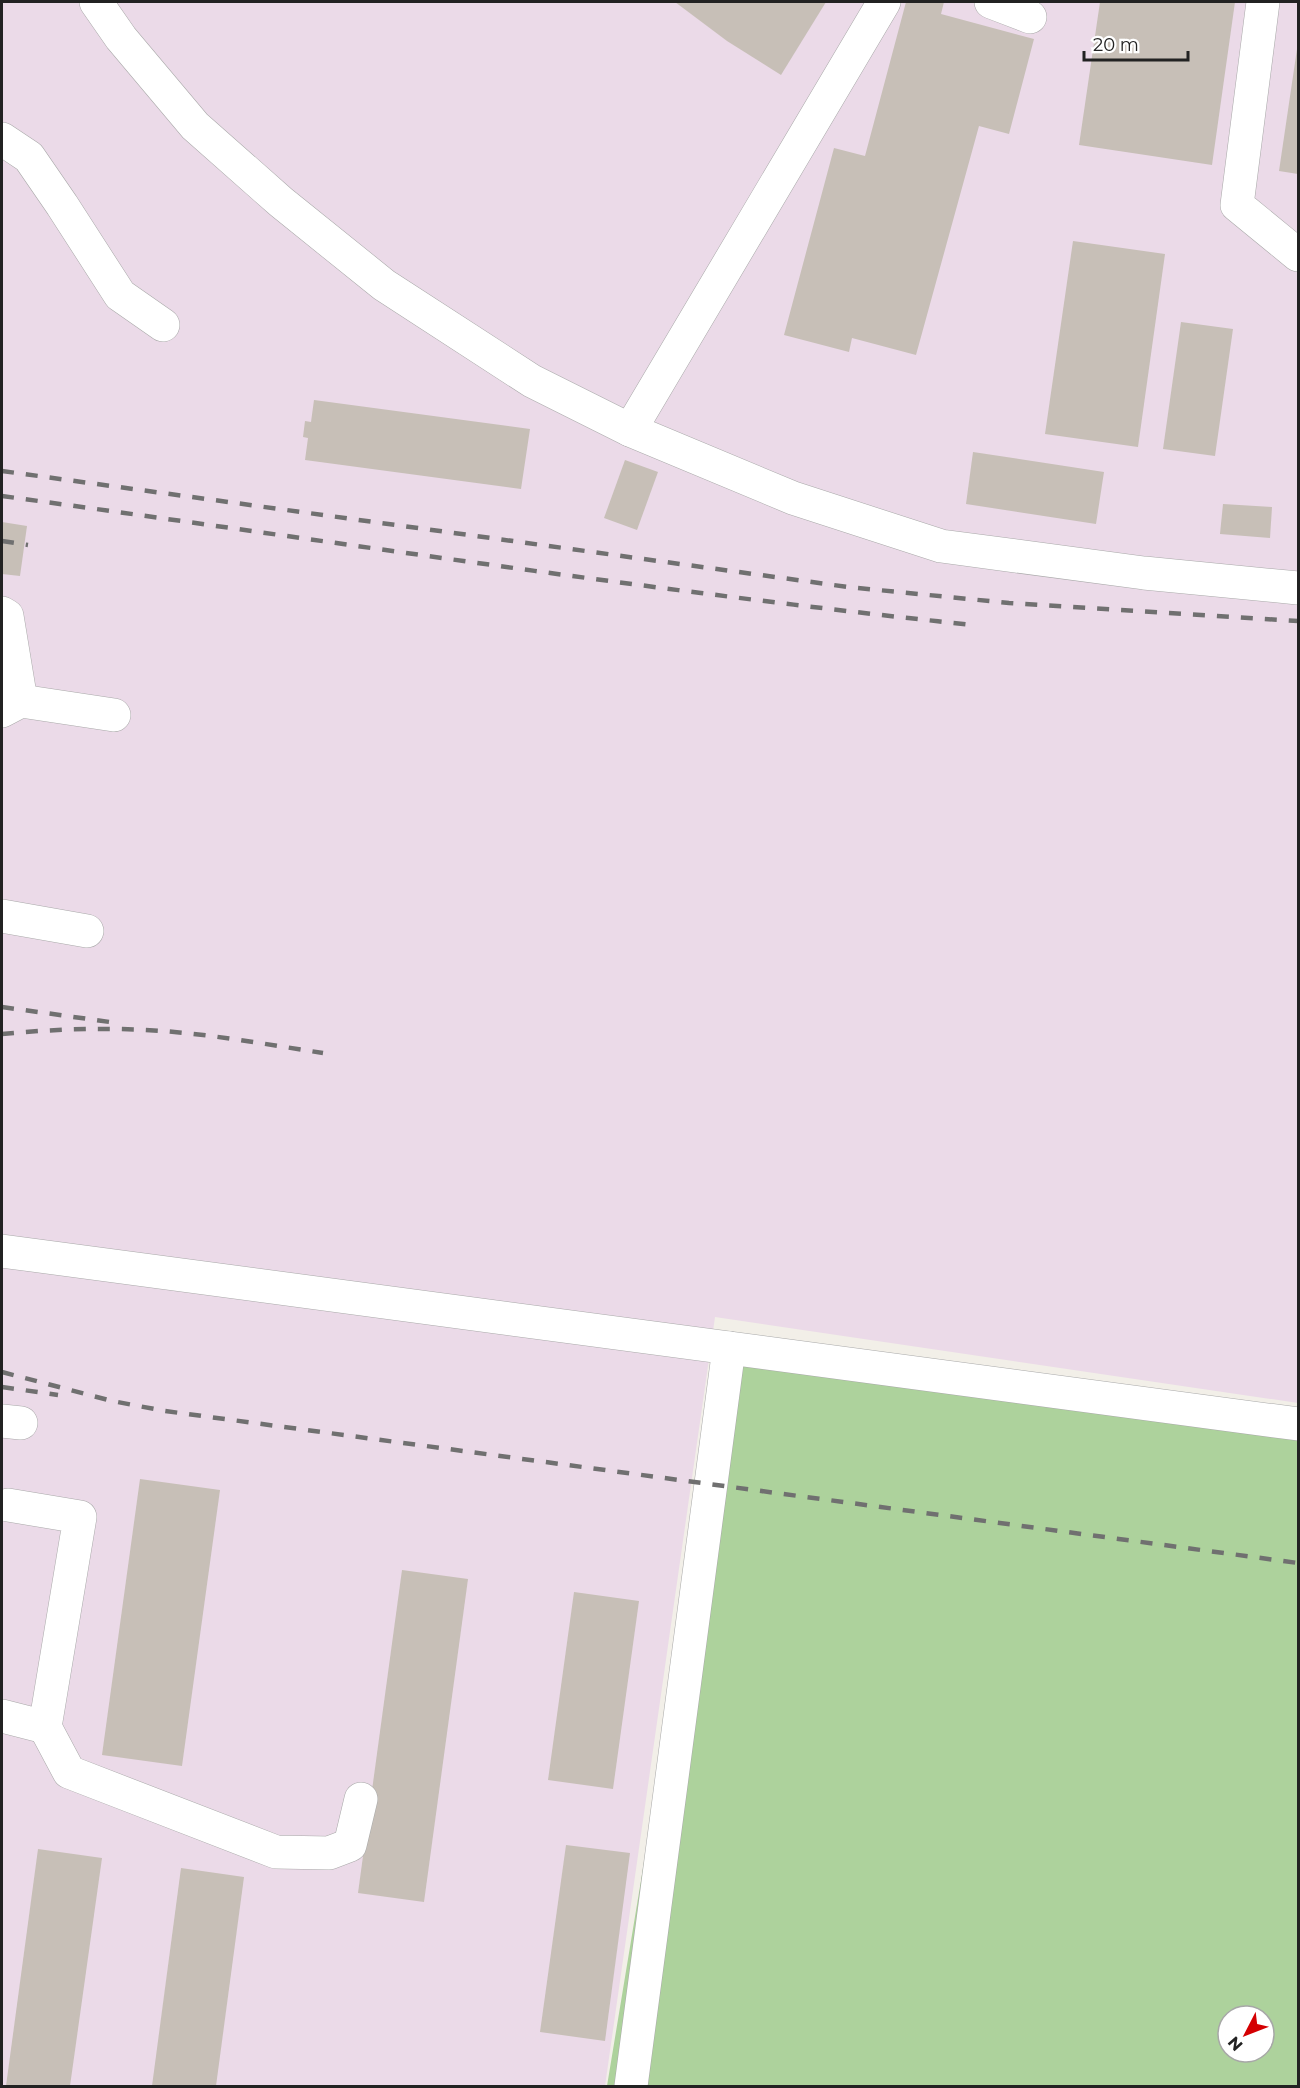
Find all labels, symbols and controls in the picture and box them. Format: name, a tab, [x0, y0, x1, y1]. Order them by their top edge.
scale bar	[1084, 24, 1188, 62]
text: 20 m	[1093, 34, 1139, 56]
north arrow	[1216, 2004, 1276, 2064]
text: N	[1224, 2033, 1247, 2055]

